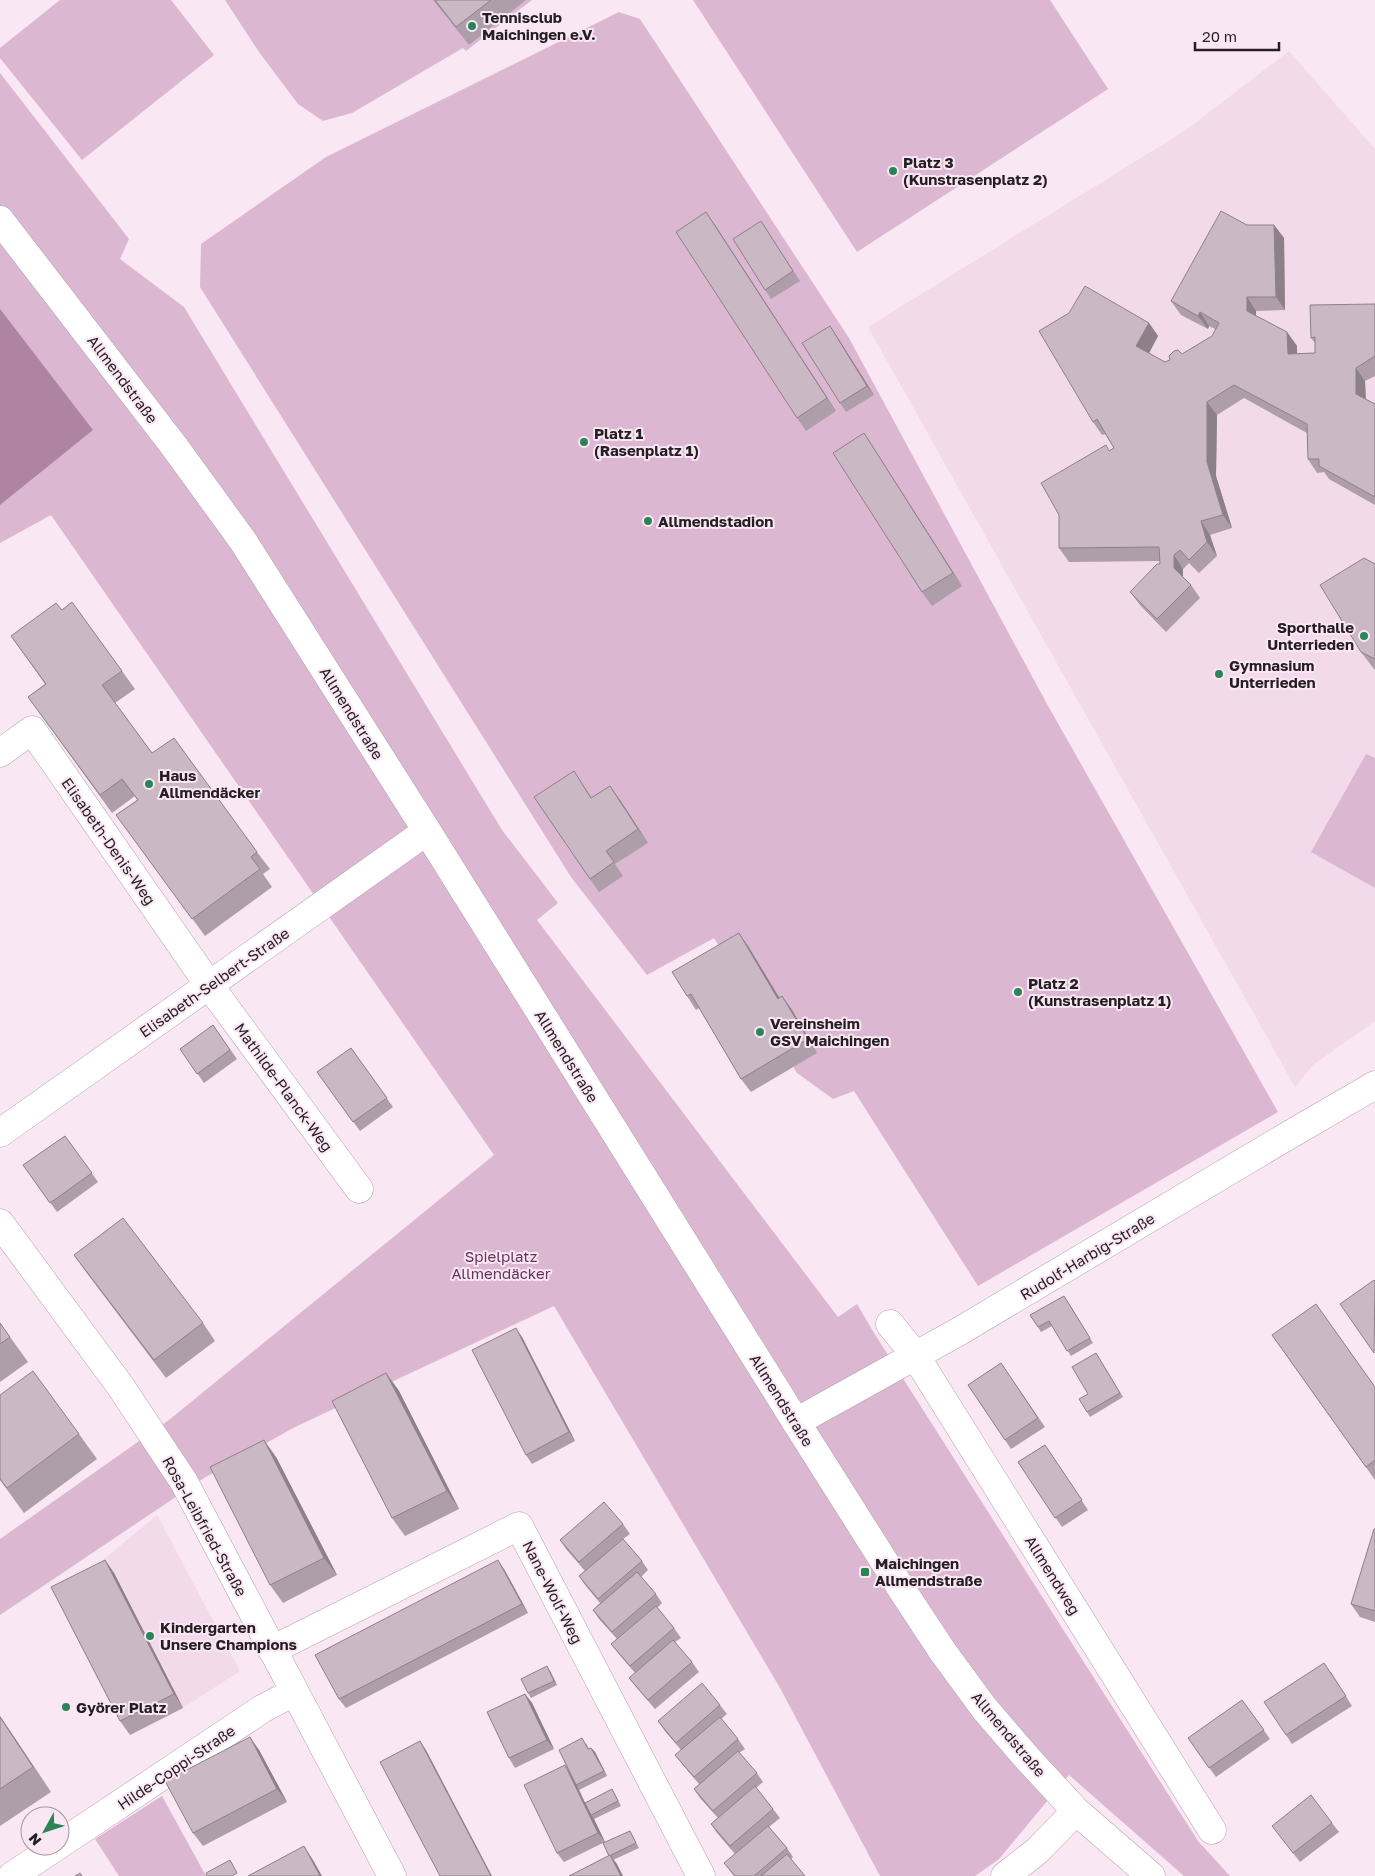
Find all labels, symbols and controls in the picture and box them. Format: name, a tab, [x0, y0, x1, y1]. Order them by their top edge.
place label: Tennisclub Maichingen e.V.	[482, 8, 596, 43]
marker: Tennisclub Maichingen e.V.	[466, 20, 478, 32]
scale bar	[1195, 20, 1279, 52]
text: 20 m	[1202, 27, 1237, 45]
place label: Platz 3 (Kunstrasenplatz 2)	[903, 153, 1048, 188]
marker: Platz 3 (Kunstrasenplatz 2)	[887, 165, 899, 177]
street label: Allmendstraße	[84, 332, 162, 427]
place label: Platz 1 (Rasenplatz 1)	[594, 424, 699, 459]
marker: Platz 1 (Rasenplatz 1)	[578, 436, 590, 448]
place label: Allmendstadion	[658, 512, 773, 530]
marker: Allmendstadion	[642, 515, 654, 527]
place label: Sporthalle Unterrieden	[1267, 618, 1354, 653]
marker: Sporthalle Unterrieden	[1358, 630, 1370, 642]
place label: Gymnasium Unterrieden	[1229, 656, 1316, 691]
street label: Allmendstraße	[316, 664, 388, 763]
marker: Gymnasium Unterrieden	[1213, 668, 1225, 680]
place label: Haus Allmendäcker	[159, 766, 260, 801]
street label: Elisabeth-Denis-Weg	[58, 774, 160, 908]
marker: Haus Allmendäcker	[143, 778, 155, 790]
street label: Elisabeth-Selbert-Straße	[136, 923, 293, 1041]
place label: Platz 2 (Kunstrasenplatz 1)	[1028, 974, 1171, 1009]
marker: Platz 2 (Kunstrasenplatz 1)	[1012, 986, 1024, 998]
street label: Allmendstraße	[531, 1007, 603, 1106]
place label: Vereinsheim GSV Maichingen	[770, 1014, 889, 1049]
street label: Mathilde-Planck-Weg	[231, 1019, 337, 1155]
marker: Vereinsheim GSV Maichingen	[754, 1026, 766, 1038]
street label: Rudolf-Harbig-Straße	[1017, 1209, 1158, 1303]
park label: Spielplatz Allmendäcker	[451, 1247, 551, 1282]
street label: Allmendstraße	[746, 1351, 818, 1450]
street label: Rosa-Leibfried-Straße	[159, 1453, 251, 1599]
street label: Allmendweg	[1022, 1532, 1084, 1618]
street label: Nane-Wolf-Weg	[519, 1537, 587, 1647]
place label: Maichingen Allmendstraße	[875, 1554, 982, 1589]
marker: Maichingen Allmendstraße	[859, 1566, 871, 1578]
place label: Kindergarten Unsere Champions	[160, 1618, 297, 1653]
marker: Kindergarten Unsere Champions	[144, 1630, 156, 1642]
street label: Allmendstraße	[968, 1688, 1050, 1780]
place label: Györer Platz	[76, 1698, 167, 1716]
marker: Györer Platz	[60, 1701, 72, 1713]
street label: Hilde-Coppi-Straße	[114, 1721, 238, 1813]
north arrow	[20, 1806, 70, 1856]
text: N	[25, 1830, 45, 1849]

